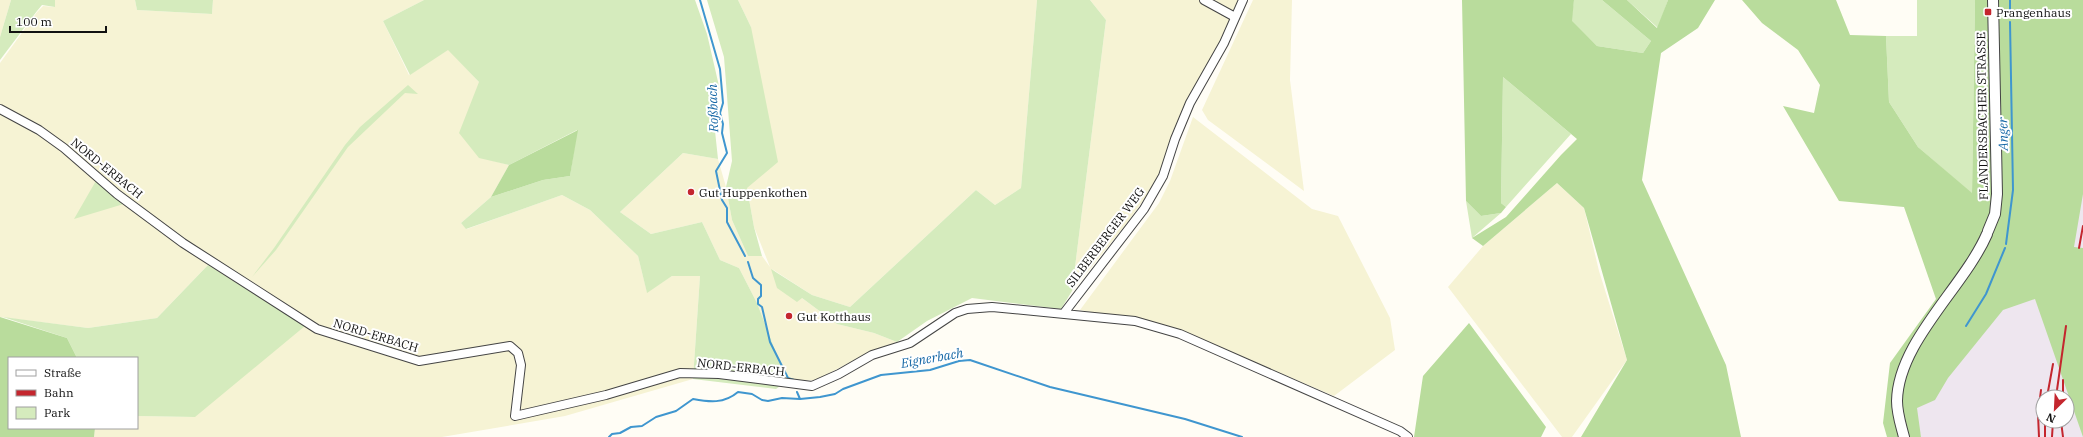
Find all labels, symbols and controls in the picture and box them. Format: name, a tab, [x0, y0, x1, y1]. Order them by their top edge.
place label: Prangenhaus	[1996, 5, 2071, 20]
marker: Prangenhaus	[1983, 7, 1993, 17]
scale bar	[10, 8, 106, 34]
text: 100 m	[16, 14, 52, 29]
street label: FLANDERSBACHER STRASSE	[1973, 32, 1991, 200]
water label: Roßbach	[704, 84, 722, 133]
water label: Anger	[1994, 117, 2012, 152]
street label: NORD-ERBACH	[68, 134, 146, 202]
street label: SILBERBERGER WEG	[1063, 184, 1148, 290]
place label: Gut Huppenkothen	[699, 185, 808, 200]
marker: Gut Huppenkothen	[686, 187, 696, 197]
place label: Gut Kotthaus	[797, 309, 871, 324]
marker: Gut Kotthaus	[784, 311, 794, 321]
street label: NORD-ERBACH	[332, 315, 420, 355]
water label: Eignerbach	[898, 344, 965, 372]
street label: NORD-ERBACH	[696, 355, 786, 379]
legend	[8, 357, 138, 429]
text: Straße	[44, 365, 81, 380]
text: Bahn	[44, 385, 74, 400]
north arrow	[2035, 389, 2075, 429]
text: Park	[44, 405, 70, 420]
text: N	[2044, 410, 2058, 426]

